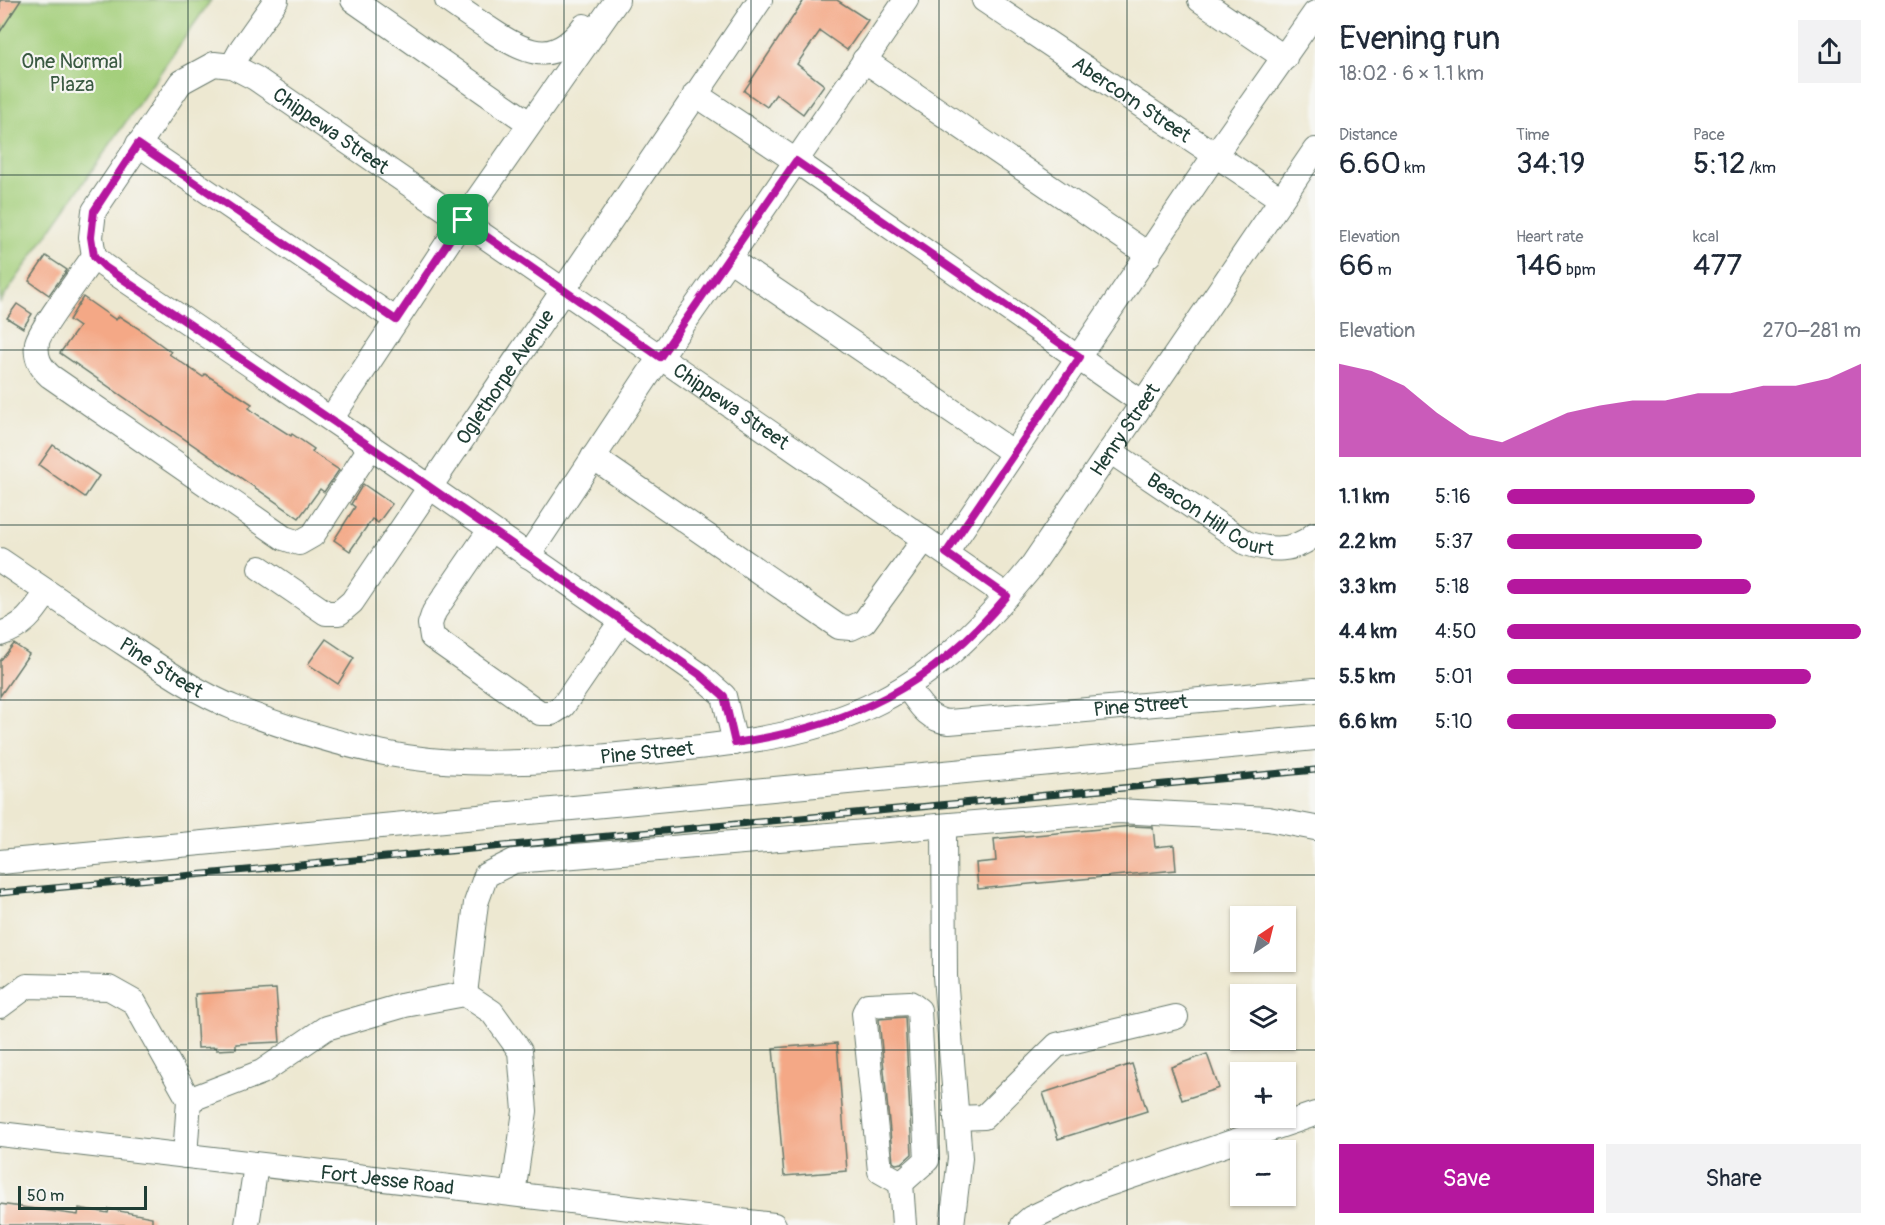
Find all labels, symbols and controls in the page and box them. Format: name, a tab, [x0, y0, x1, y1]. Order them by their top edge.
text: Evening run	[1339, 18, 1500, 59]
button: share	[1798, 20, 1861, 83]
park label: One Normal Plaza	[21, 49, 123, 97]
street label: Abercorn Street	[1067, 51, 1197, 149]
text: 18:02 · 6 × 1.1 km	[1339, 61, 1484, 86]
street label: Chippewa Street	[268, 82, 394, 180]
text: Distance	[1339, 125, 1398, 145]
text: Time	[1516, 125, 1549, 145]
text: Pace	[1693, 125, 1725, 145]
text: 6.60	[1339, 145, 1401, 182]
text: 34:19	[1516, 145, 1585, 182]
text: 5:12	[1693, 145, 1746, 182]
text: km	[1401, 158, 1425, 178]
text: /km	[1746, 158, 1776, 178]
pin	[437, 194, 488, 245]
icon: arrive	[446, 203, 479, 236]
text: Elevation	[1339, 227, 1400, 247]
text: Heart rate	[1516, 227, 1583, 247]
text: kcal	[1693, 227, 1719, 247]
text: 66	[1339, 247, 1374, 284]
text: 146	[1516, 247, 1563, 284]
text: 477	[1693, 247, 1742, 284]
text: m	[1374, 260, 1392, 280]
text: bpm	[1563, 260, 1596, 280]
street label: Oglethorpe Avenue	[450, 305, 560, 449]
text: Elevation	[1339, 318, 1415, 343]
text: 270–281 m	[1763, 318, 1861, 343]
street label: Chippewa Street	[668, 358, 795, 456]
street label: Henry Street	[1085, 378, 1166, 481]
street label: Beacon Hill Court	[1142, 468, 1276, 562]
text: 1.1 km	[1339, 484, 1389, 509]
text: 5:16	[1435, 484, 1471, 509]
text: 2.2 km	[1339, 529, 1396, 554]
text: 5:37	[1435, 529, 1473, 554]
text: 3.3 km	[1339, 574, 1396, 599]
text: 5:18	[1435, 574, 1469, 599]
text: 4.4 km	[1339, 619, 1397, 644]
text: 4:50	[1435, 619, 1476, 644]
street label: Pine Street	[115, 632, 208, 704]
text: 5.5 km	[1339, 664, 1396, 689]
text: 5:01	[1435, 664, 1473, 689]
street label: Pine Street	[1092, 689, 1189, 722]
text: 6.6 km	[1339, 709, 1397, 734]
text: 5:10	[1435, 709, 1473, 734]
street label: Pine Street	[599, 736, 696, 770]
north arrow	[1230, 906, 1296, 972]
map controls	[1230, 906, 1296, 1206]
button: layers	[1230, 984, 1296, 1050]
button: +	[1230, 1062, 1296, 1128]
button: −	[1230, 1140, 1296, 1206]
button: Save	[1339, 1144, 1594, 1213]
button: Share	[1606, 1144, 1861, 1213]
street label: Fort Jesse Road	[319, 1160, 455, 1200]
scale bar	[18, 1183, 147, 1210]
text: 50 m	[27, 1186, 64, 1206]

